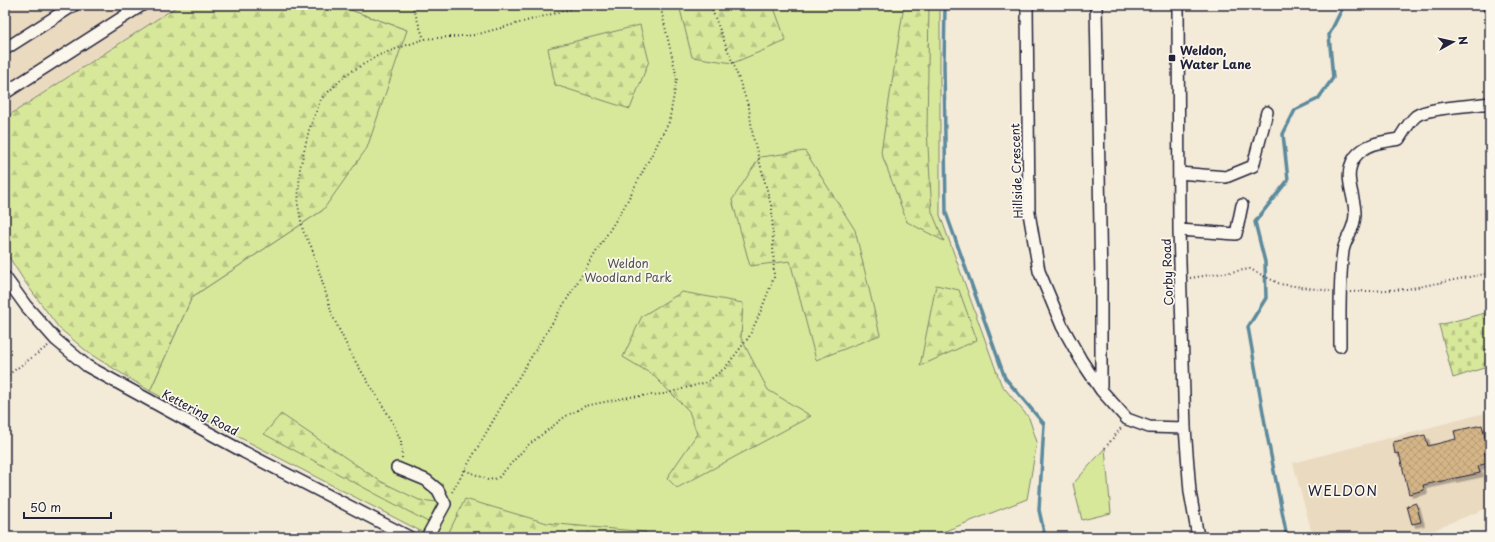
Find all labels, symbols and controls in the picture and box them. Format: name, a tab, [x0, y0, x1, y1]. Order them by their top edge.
north arrow	[1433, 22, 1473, 62]
text: N	[1454, 35, 1472, 46]
place label: Weldon, Water Lane	[1180, 41, 1252, 73]
marker: Weldon, Water Lane	[1167, 53, 1177, 63]
street label: Hillside Crescent	[1005, 123, 1027, 219]
street label: Corby Road	[1157, 238, 1177, 306]
park label: Weldon Woodland Park	[584, 254, 672, 286]
street label: Kettering Road	[159, 384, 242, 440]
district label: WELDON	[1308, 480, 1378, 501]
scale bar	[24, 494, 111, 520]
text: 50 m	[30, 498, 61, 516]

